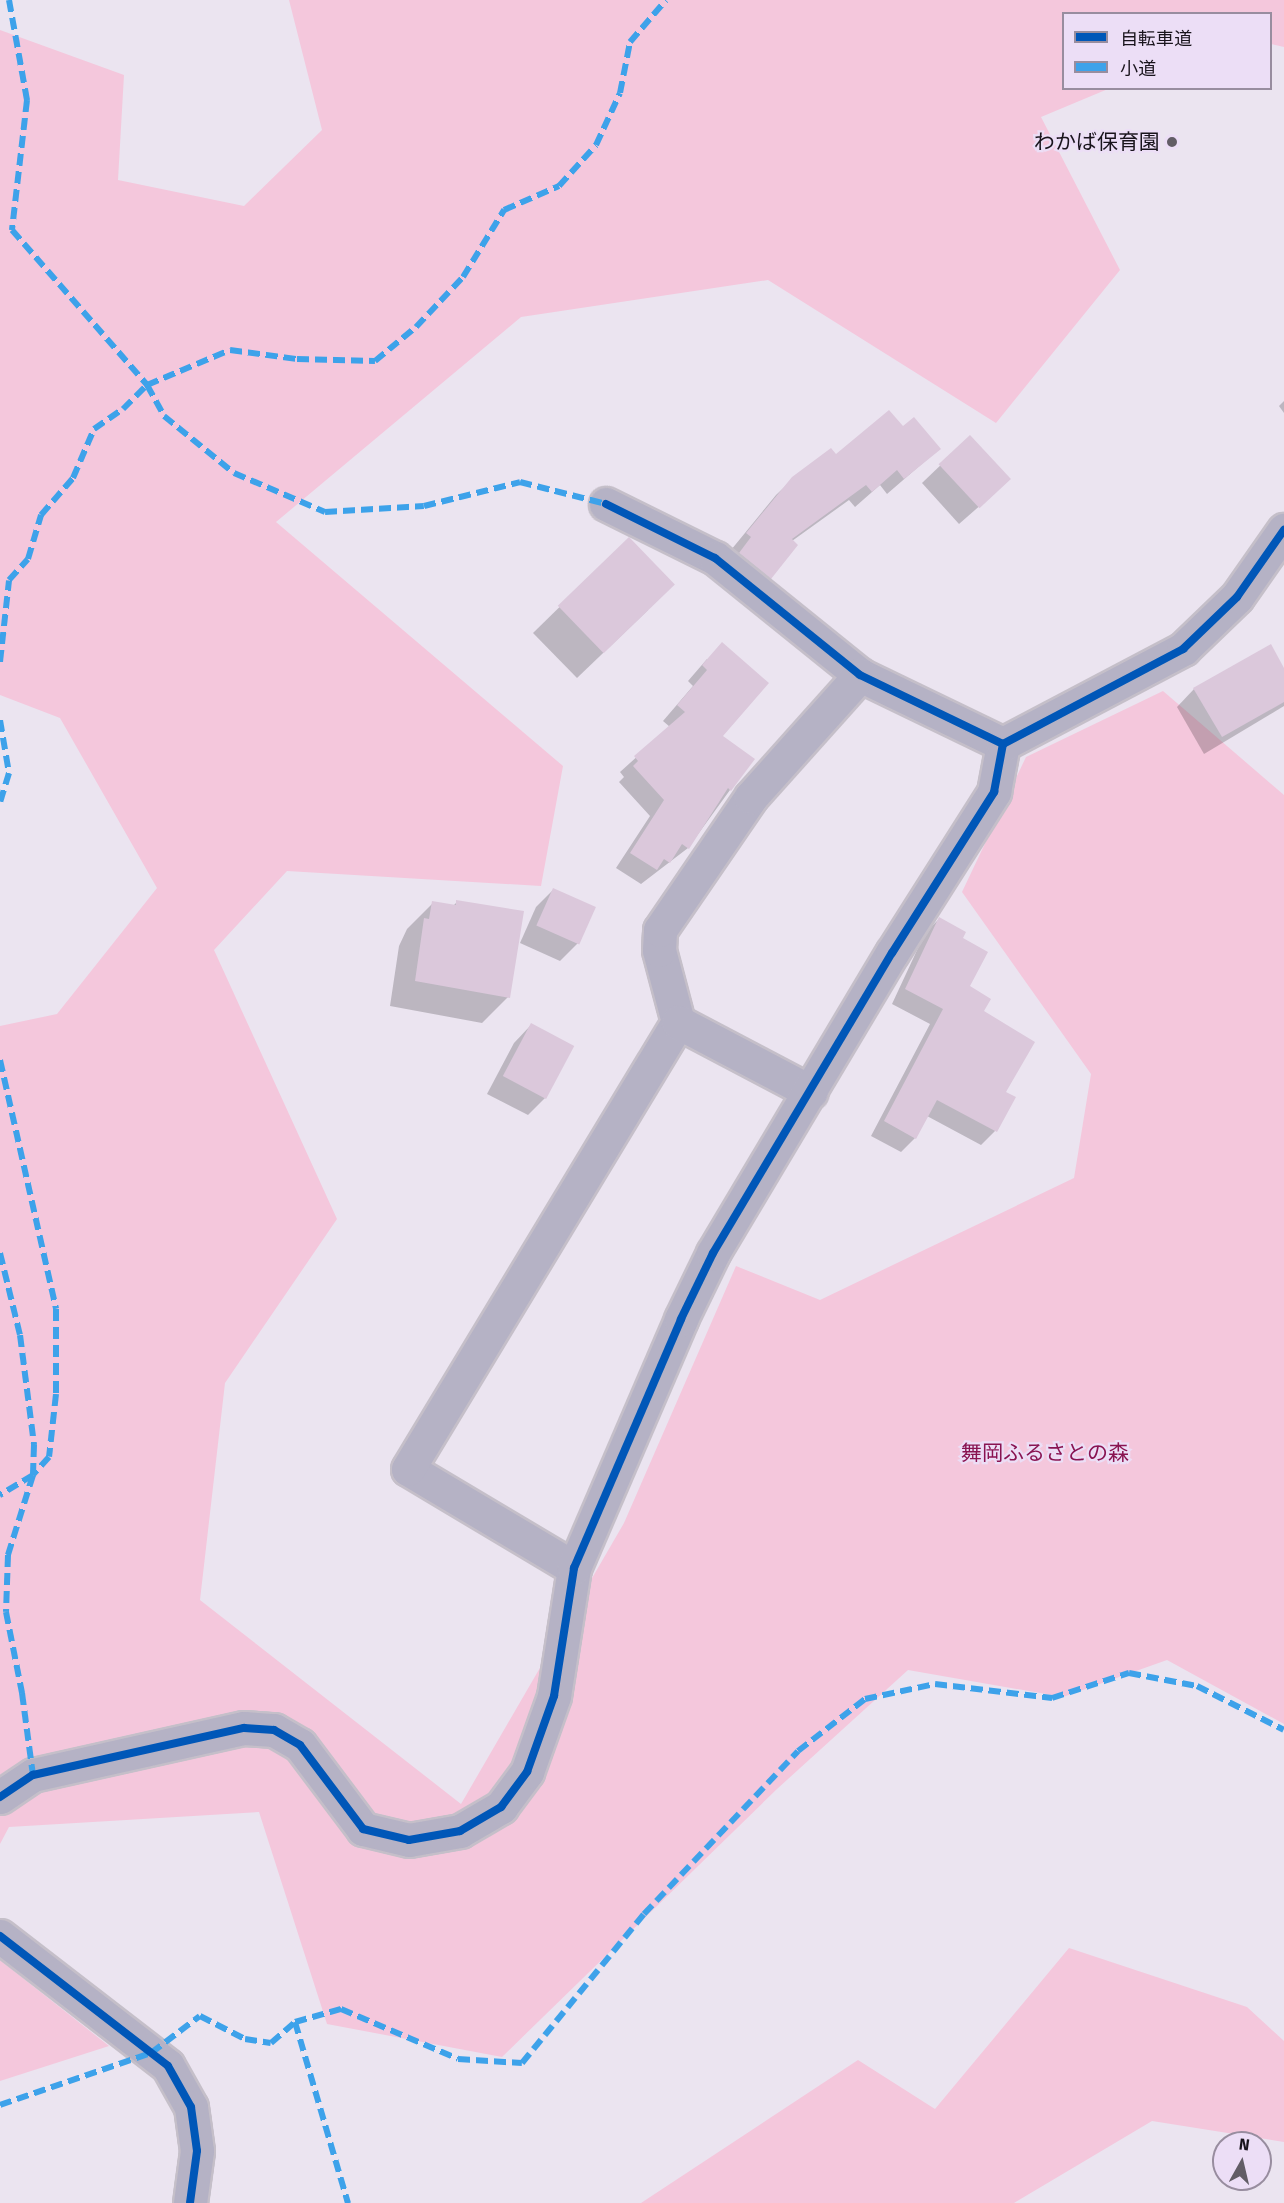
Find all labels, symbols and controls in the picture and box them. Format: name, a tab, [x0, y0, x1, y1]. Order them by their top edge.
legend	[1062, 12, 1272, 90]
text: 自転車道	[1120, 28, 1192, 50]
text: 小道	[1120, 58, 1156, 80]
place label: わかば保育園	[1034, 129, 1160, 155]
marker: わかば保育園	[1165, 135, 1179, 149]
park label: 舞岡ふるさとの森	[961, 1440, 1129, 1466]
north arrow	[1212, 2131, 1272, 2191]
text: N	[1238, 2135, 1251, 2155]

